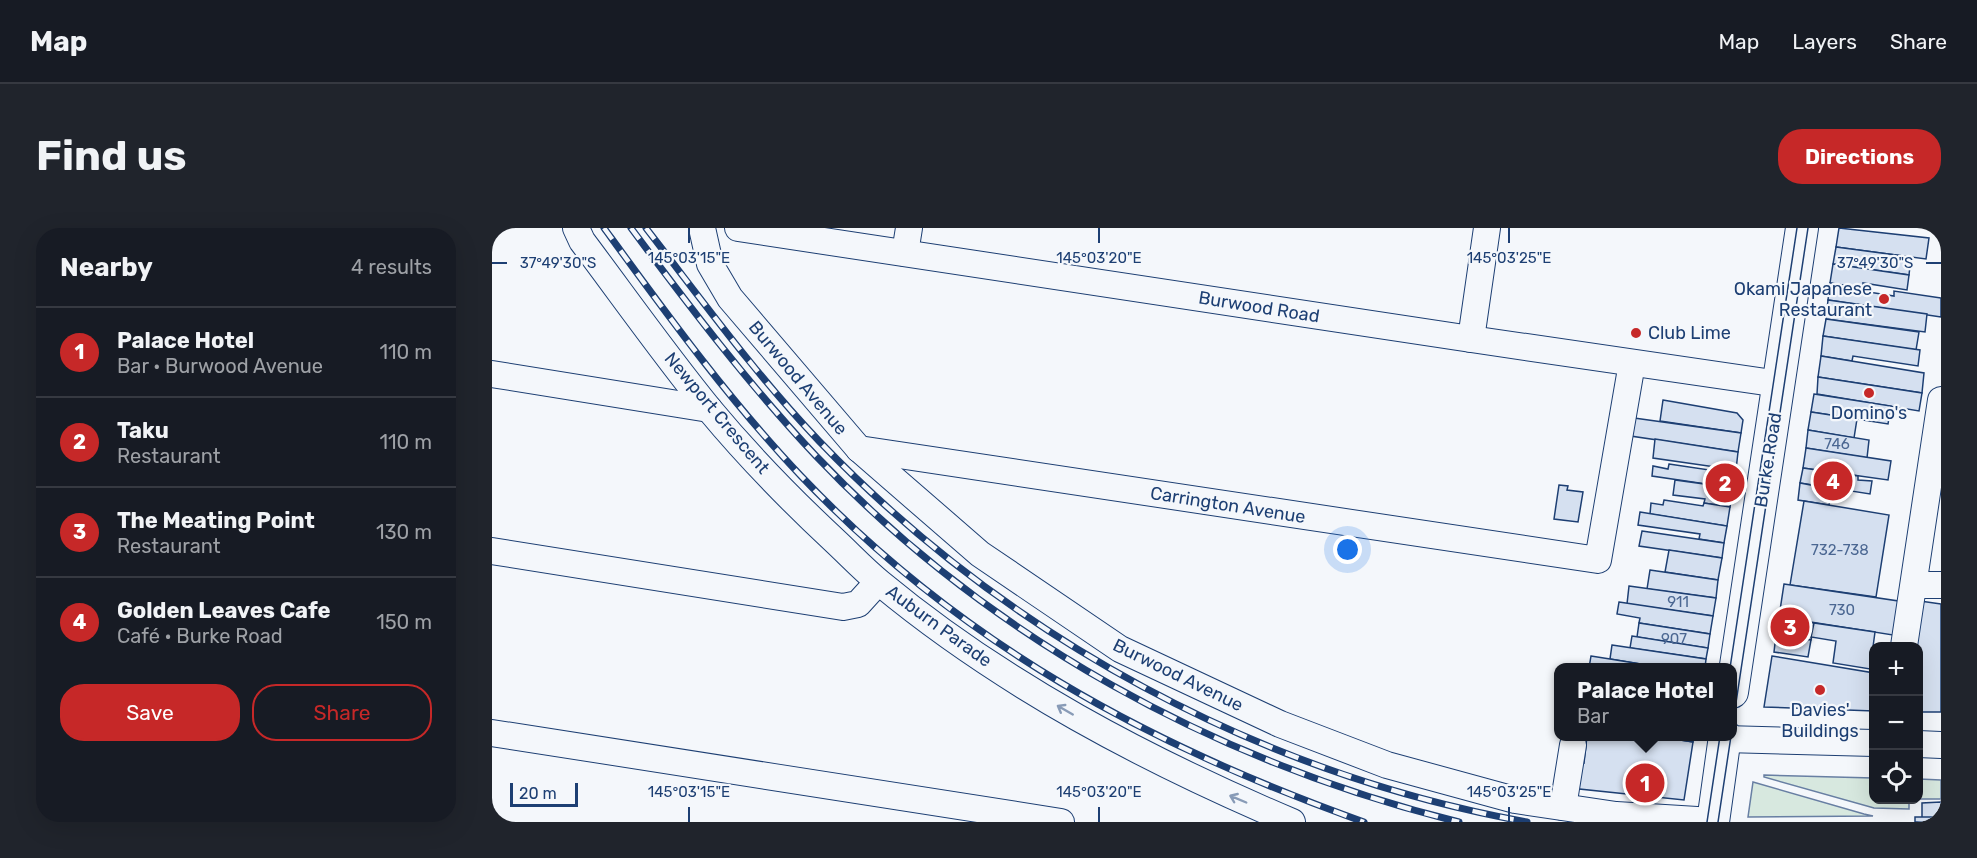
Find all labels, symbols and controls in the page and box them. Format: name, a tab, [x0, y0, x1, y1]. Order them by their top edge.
text: Map	[30, 25, 87, 58]
text: Map	[1718, 29, 1759, 54]
text: Layers	[1792, 29, 1857, 54]
text: Share	[1890, 29, 1947, 54]
button: Directions	[1778, 129, 1941, 184]
text: Find us	[36, 131, 187, 181]
text: 145°03'15"E	[648, 249, 730, 267]
text: 145°03'20"E	[1056, 249, 1142, 267]
text: 145°03'25"E	[1467, 249, 1551, 267]
text: Nearby	[60, 252, 153, 283]
text: 37°49'30"S	[520, 254, 596, 272]
text: 37°49'30"S	[1837, 254, 1913, 272]
text: 4 results	[351, 255, 432, 279]
place label: Okami Japanese Restaurant	[1734, 278, 1872, 321]
street label: Burwood Road	[1197, 287, 1321, 327]
marker: Okami Japanese Restaurant	[1877, 292, 1891, 306]
street label: Burwood Avenue	[744, 316, 852, 440]
place label: Club Lime	[1648, 322, 1731, 344]
marker: Club Lime	[1629, 326, 1643, 340]
text: Palace Hotel	[117, 327, 254, 354]
text: 1	[75, 340, 84, 364]
text: 110 m	[380, 340, 432, 364]
street label: Newport Crescent	[660, 348, 774, 478]
text: Bar · Burwood Avenue	[117, 354, 323, 378]
marker: Domino's	[1862, 386, 1876, 400]
place label: Domino's	[1831, 402, 1907, 424]
street label: Burke Road	[1750, 411, 1786, 509]
text: Taku	[117, 417, 169, 444]
text: 2	[73, 430, 86, 454]
text: 110 m	[380, 430, 432, 454]
house number: 746	[1824, 435, 1850, 453]
text: Restaurant	[117, 444, 221, 468]
pin: 4	[1814, 458, 1852, 504]
pin: 2	[1706, 460, 1744, 506]
street label: Carrington Avenue	[1149, 482, 1307, 528]
text: The Meating Point	[117, 507, 315, 534]
text: 3	[73, 520, 86, 544]
text: 130 m	[376, 520, 432, 544]
text: Restaurant	[117, 534, 221, 558]
your location	[1333, 535, 1362, 564]
house number: 732-738	[1811, 541, 1869, 559]
street label: Auburn Parade	[882, 580, 996, 672]
house number: 911	[1667, 593, 1689, 611]
text: Golden Leaves Cafe	[117, 597, 331, 624]
house number: 730	[1829, 601, 1855, 619]
pin: 3	[1770, 604, 1810, 650]
text: 4	[73, 610, 86, 634]
text: 150 m	[376, 610, 432, 634]
text: Café · Burke Road	[117, 624, 283, 648]
house number: 907	[1661, 630, 1687, 648]
street label: Burwood Avenue	[1109, 634, 1247, 716]
map controls	[1869, 642, 1923, 804]
button: +	[1869, 642, 1923, 696]
popup	[1554, 663, 1737, 741]
text: Palace Hotel	[1577, 677, 1714, 704]
marker: Davies' Buildings	[1813, 683, 1827, 697]
button: Save	[60, 684, 240, 741]
button: Share	[252, 684, 432, 741]
button: −	[1869, 696, 1923, 750]
place label: Davies' Buildings	[1781, 699, 1859, 742]
one-way arrow	[1057, 704, 1074, 716]
text: Bar	[1577, 704, 1609, 728]
button: locate	[1869, 750, 1923, 804]
pin: 1	[1626, 760, 1664, 806]
scale bar	[510, 780, 578, 808]
text: 145°03'15"E	[648, 783, 730, 801]
text: 145°03'20"E	[1056, 783, 1142, 801]
text: 145°03'25"E	[1467, 783, 1551, 801]
text: 20 m	[519, 784, 557, 803]
one-way arrow	[1230, 793, 1248, 804]

